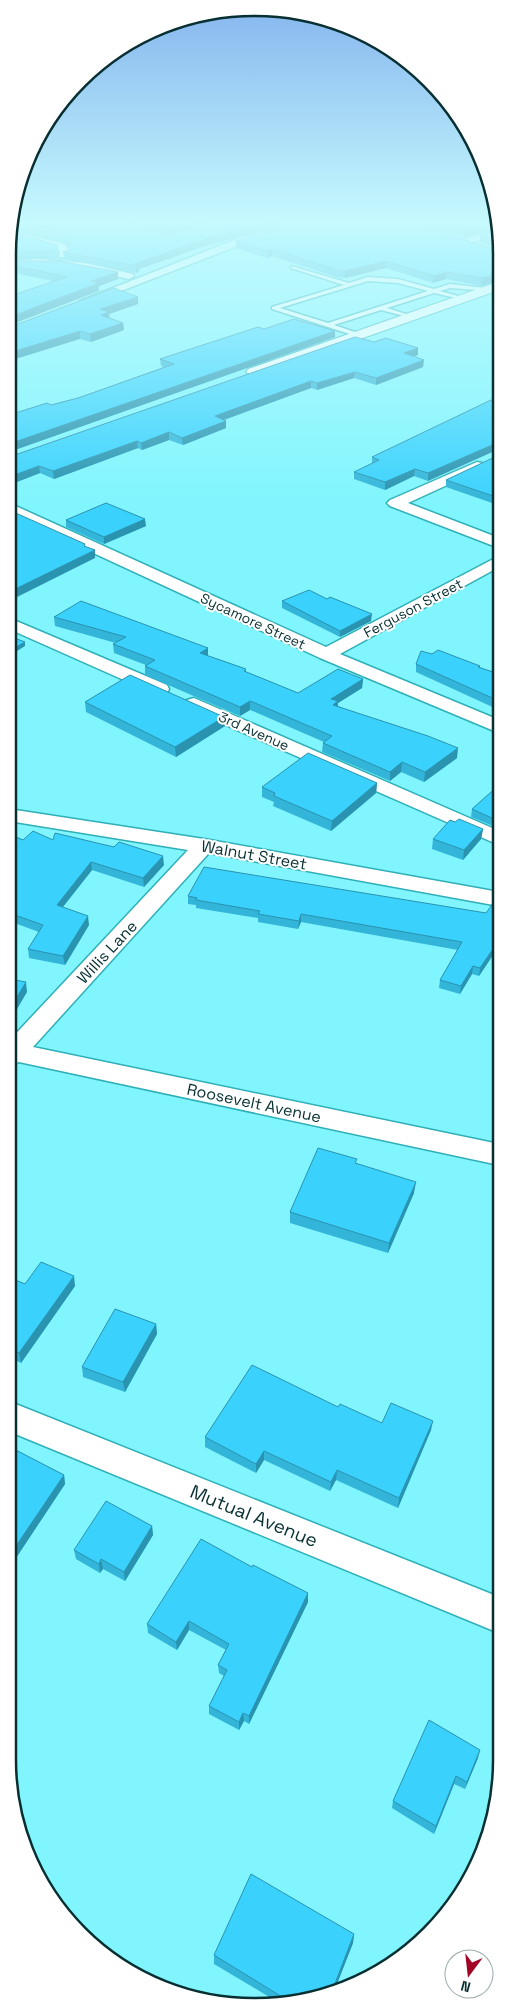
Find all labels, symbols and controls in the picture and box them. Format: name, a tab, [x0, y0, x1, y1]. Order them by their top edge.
street label: Ferguson Street	[361, 574, 465, 642]
street label: Sycamore Street	[198, 589, 308, 653]
street label: 3rd Avenue	[216, 707, 292, 755]
street label: Walnut Street	[200, 835, 308, 875]
street label: Willis Lane	[72, 916, 142, 988]
street label: Roosevelt Avenue	[185, 1078, 323, 1128]
street label: Mutual Avenue	[186, 1479, 322, 1553]
north arrow	[444, 1949, 494, 1999]
text: N	[459, 1977, 473, 1996]

